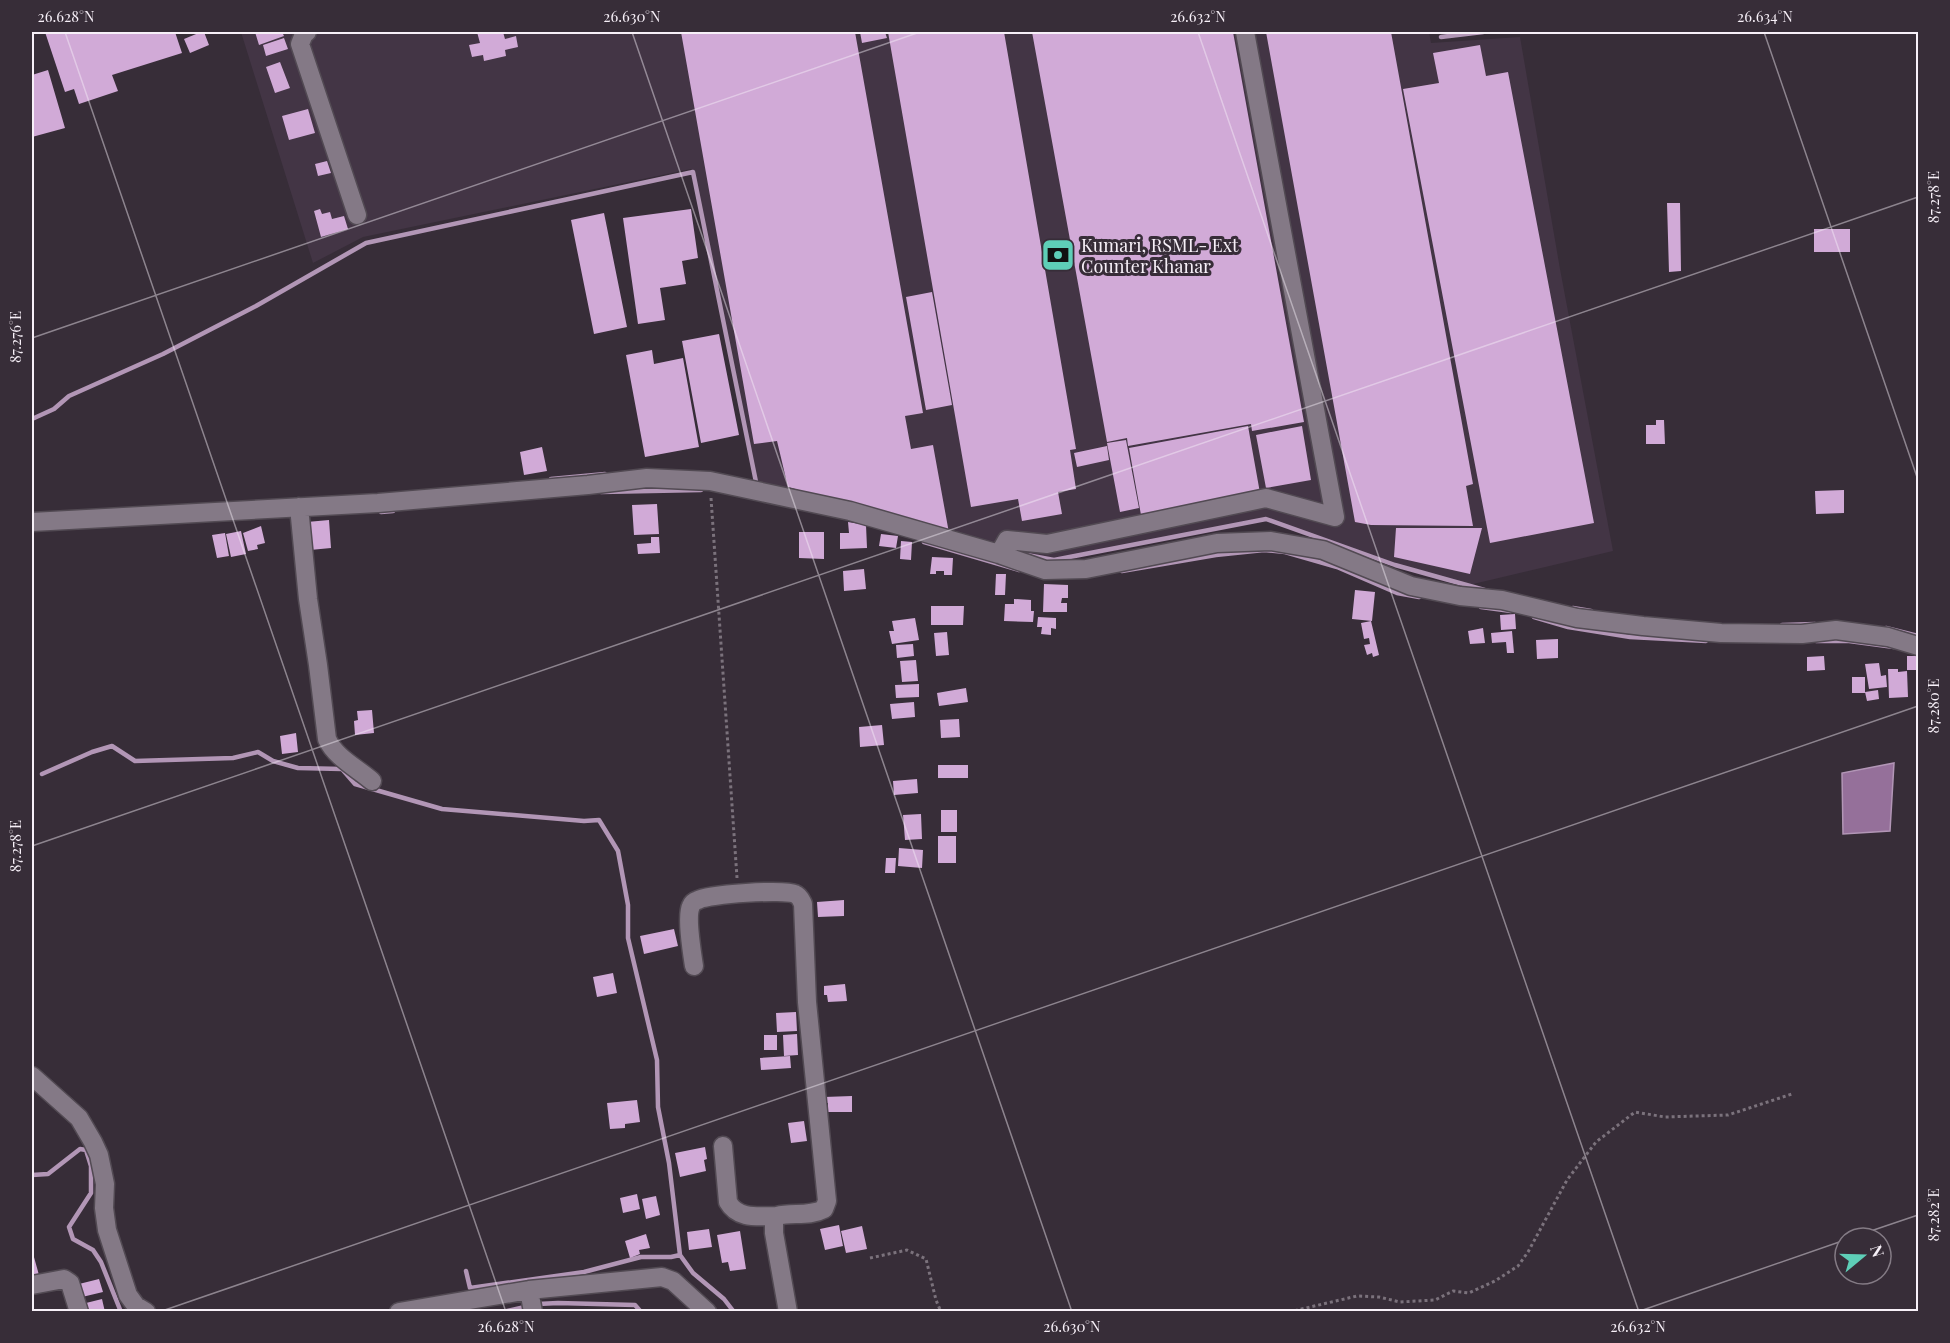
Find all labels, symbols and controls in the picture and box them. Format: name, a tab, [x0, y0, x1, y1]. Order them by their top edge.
text: 26.628°N	[37, 6, 95, 26]
text: 26.630°N	[603, 6, 661, 26]
text: 26.632°N	[1170, 6, 1226, 26]
text: 26.634°N	[1737, 6, 1793, 26]
text: 87.278°E	[1923, 171, 1943, 223]
place label: Kumari, RSML- Ext Counter Khanar	[1081, 233, 1239, 278]
bank icon: Kumari, RSML- Ext Counter Khanar	[1040, 237, 1076, 273]
text: 87.276°E	[5, 311, 25, 363]
text: 87.280°E	[1923, 679, 1943, 733]
text: 87.278°E	[5, 820, 25, 872]
text: 87.282°E	[1923, 1188, 1943, 1242]
north arrow	[1833, 1226, 1893, 1286]
text: N	[1866, 1242, 1890, 1260]
text: 26.628°N	[477, 1316, 535, 1336]
text: 26.630°N	[1043, 1316, 1101, 1336]
text: 26.632°N	[1610, 1316, 1666, 1336]

